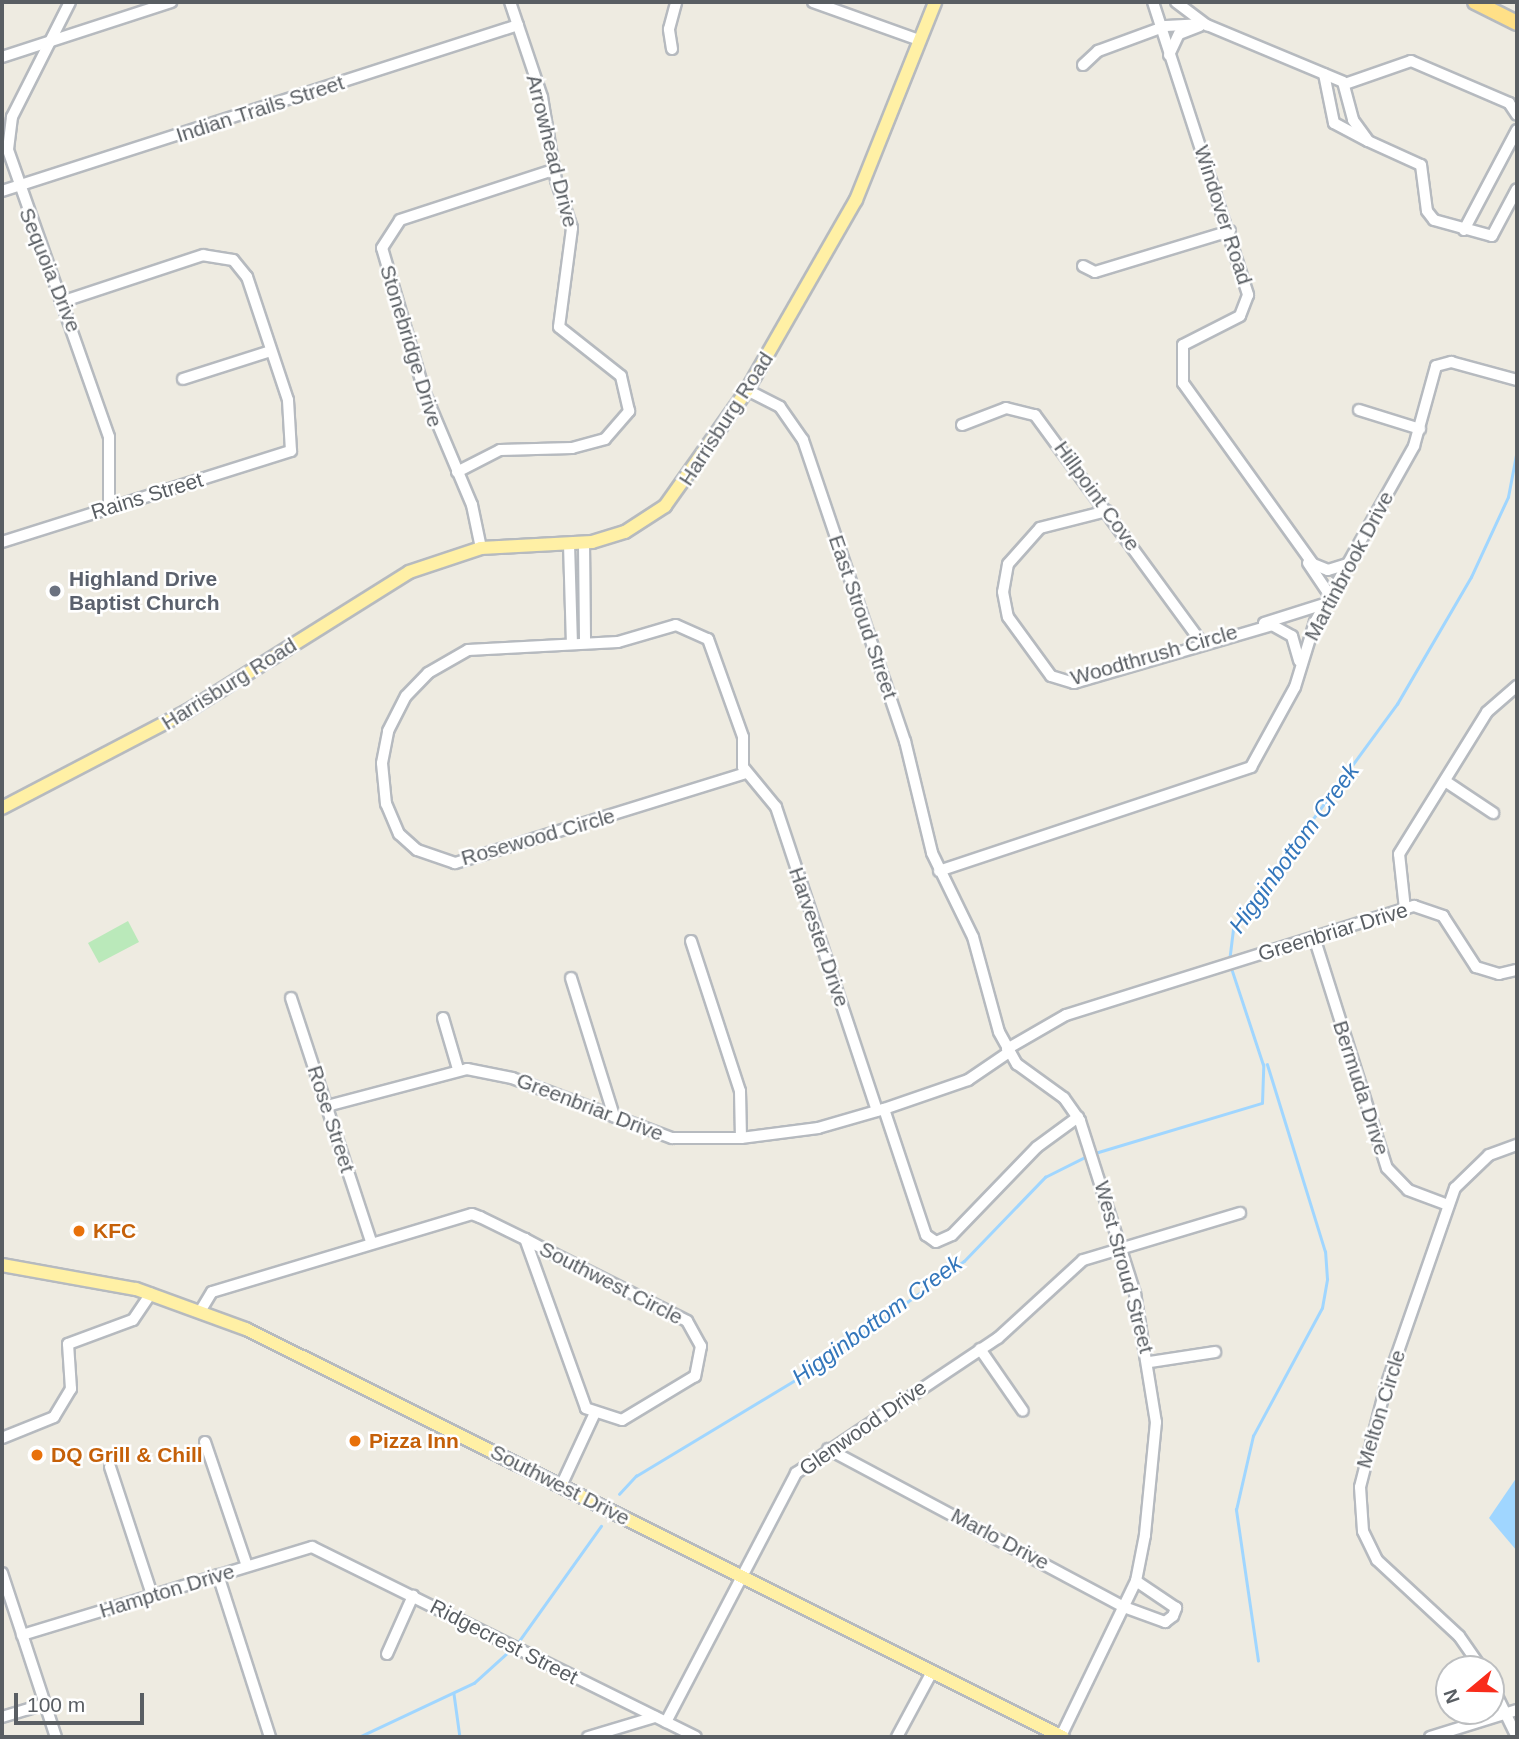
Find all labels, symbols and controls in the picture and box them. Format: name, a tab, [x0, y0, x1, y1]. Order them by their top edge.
street label: Indian Trails Street	[173, 70, 347, 148]
street label: Arrowhead Drive	[521, 72, 583, 230]
street label: Windover Road	[1189, 142, 1257, 288]
street label: Sequoia Drive	[14, 204, 86, 336]
street label: Stonebridge Drive	[374, 262, 448, 430]
street label: Harrisburg Road	[673, 348, 779, 490]
street label: Hillpoint Cove	[1049, 436, 1145, 556]
street label: Rains Street	[88, 467, 206, 525]
street label: Martinbrook Drive	[1299, 487, 1399, 645]
street label: East Stroud Street	[823, 532, 903, 702]
place label: Highland Drive Baptist Church	[69, 566, 220, 616]
marker: Highland Drive Baptist Church	[47, 583, 63, 599]
street label: Woodthrush Circle	[1068, 619, 1240, 691]
street label: Harrisburg Road	[157, 632, 301, 736]
water label: Higginbottom Creek	[1223, 758, 1365, 938]
street label: Rosewood Circle	[458, 803, 618, 871]
street label: Harvester Drive	[783, 864, 855, 1010]
street label: Greenbriar Drive	[1255, 897, 1411, 967]
street label: Bermuda Drive	[1327, 1018, 1395, 1158]
street label: Rose Street	[302, 1062, 360, 1176]
street label: Greenbriar Drive	[513, 1067, 667, 1147]
street label: West Stroud Street	[1089, 1178, 1159, 1356]
place label: KFC	[93, 1218, 136, 1244]
marker: KFC	[71, 1223, 87, 1239]
street label: Southwest Circle	[535, 1236, 687, 1330]
water label: Higginbottom Creek	[787, 1249, 967, 1391]
street label: Melton Circle	[1351, 1347, 1411, 1471]
street label: Glenwood Drive	[795, 1375, 931, 1481]
place label: Pizza Inn	[369, 1428, 459, 1454]
marker: Pizza Inn	[347, 1433, 363, 1449]
street label: Southwest Drive	[486, 1439, 634, 1531]
place label: DQ Grill & Chill	[51, 1442, 203, 1468]
marker: DQ Grill & Chill	[29, 1447, 45, 1463]
street label: Marlo Drive	[947, 1503, 1053, 1575]
street label: Hampton Drive	[96, 1558, 238, 1624]
street label: Ridgecrest Street	[426, 1594, 582, 1690]
north arrow	[1435, 1655, 1505, 1725]
scale bar	[18, 1680, 147, 1724]
text: N	[1439, 1686, 1464, 1706]
text: 100 m	[27, 1693, 85, 1716]

